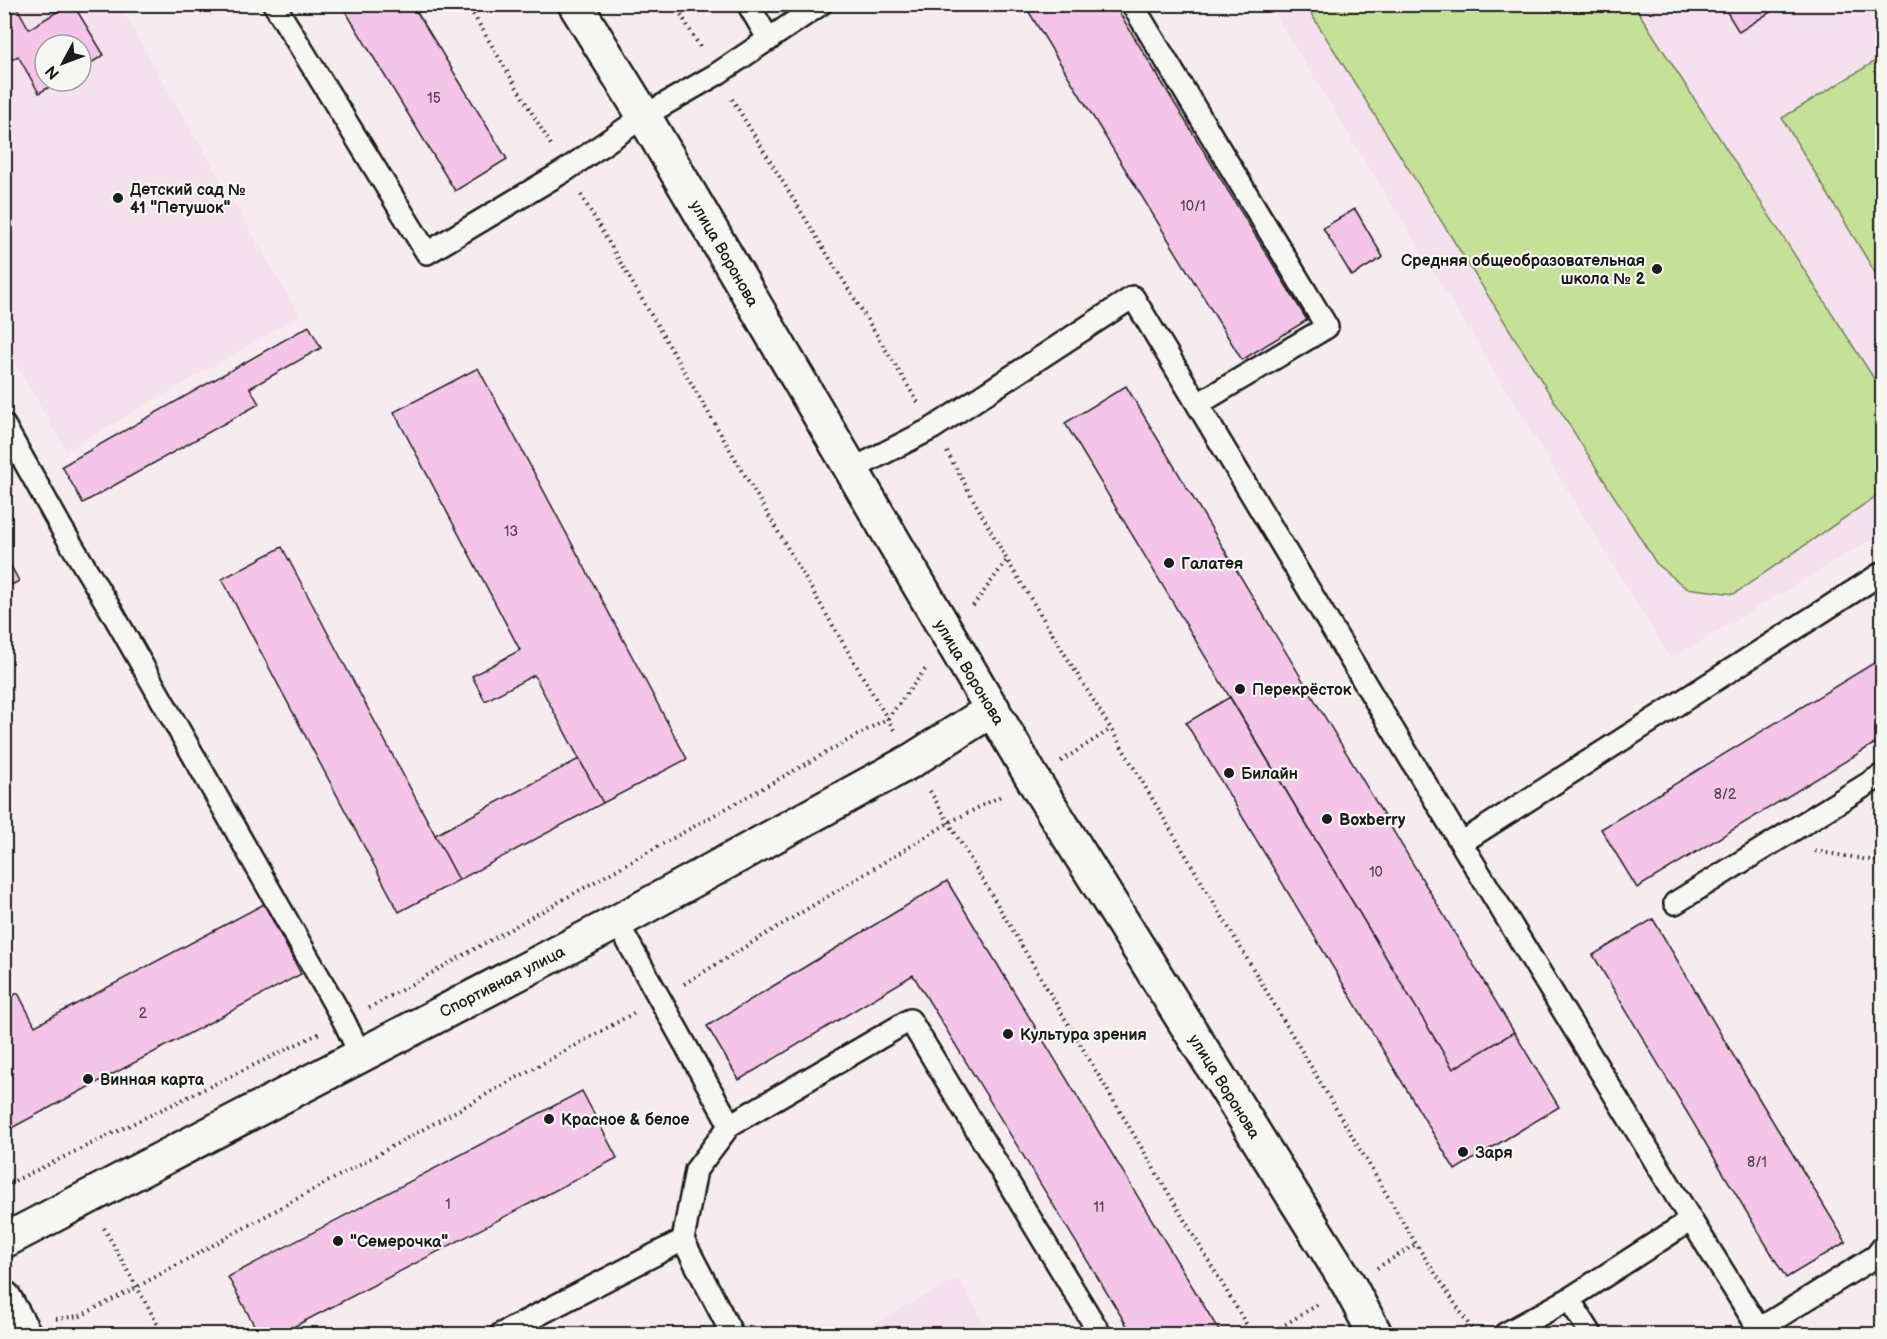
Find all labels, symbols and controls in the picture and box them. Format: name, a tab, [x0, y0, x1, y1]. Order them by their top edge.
north arrow	[33, 33, 93, 93]
text: N	[42, 61, 64, 83]
house number: 15	[427, 90, 441, 107]
place label: Детский сад № 41 "Петушок"	[130, 181, 246, 218]
marker: Детский сад № 41 "Петушок"	[111, 191, 125, 205]
street label: улица Воронова	[686, 197, 762, 311]
house number: 10/1	[1180, 198, 1206, 215]
place label: Средняя общеобразовательная школа № 2	[1401, 252, 1645, 289]
marker: Средняя общеобразовательная школа № 2	[1650, 262, 1664, 276]
house number: 13	[504, 523, 518, 540]
place label: Галатея	[1181, 555, 1243, 574]
marker: Галатея	[1162, 556, 1176, 570]
street label: улица Воронова	[930, 617, 1008, 729]
place label: Перекрёсток	[1252, 681, 1352, 700]
marker: Перекрёсток	[1233, 682, 1247, 696]
place label: Билайн	[1241, 765, 1298, 784]
marker: Билайн	[1222, 766, 1236, 780]
house number: 8/2	[1714, 786, 1737, 803]
place label: Boxberry	[1339, 811, 1406, 830]
marker: Boxberry	[1320, 812, 1334, 826]
house number: 10	[1369, 864, 1383, 881]
street label: Спортивная улица	[437, 942, 569, 1022]
house number: 2	[139, 1005, 148, 1022]
place label: Культура зрения	[1020, 1026, 1147, 1045]
marker: Культура зрения	[1001, 1027, 1015, 1041]
street label: улица Воронова	[1184, 1031, 1264, 1143]
place label: Винная карта	[100, 1071, 205, 1090]
marker: Винная карта	[81, 1072, 95, 1086]
place label: Красное & белое	[561, 1111, 690, 1130]
marker: Красное & белое	[542, 1112, 556, 1126]
place label: Заря	[1475, 1144, 1513, 1163]
marker: Заря	[1456, 1145, 1470, 1159]
house number: 8/1	[1747, 1154, 1767, 1171]
house number: 1	[445, 1196, 451, 1213]
house number: 11	[1094, 1199, 1104, 1216]
place label: "Семерочка"	[350, 1233, 448, 1252]
marker: "Семерочка"	[331, 1234, 345, 1248]

